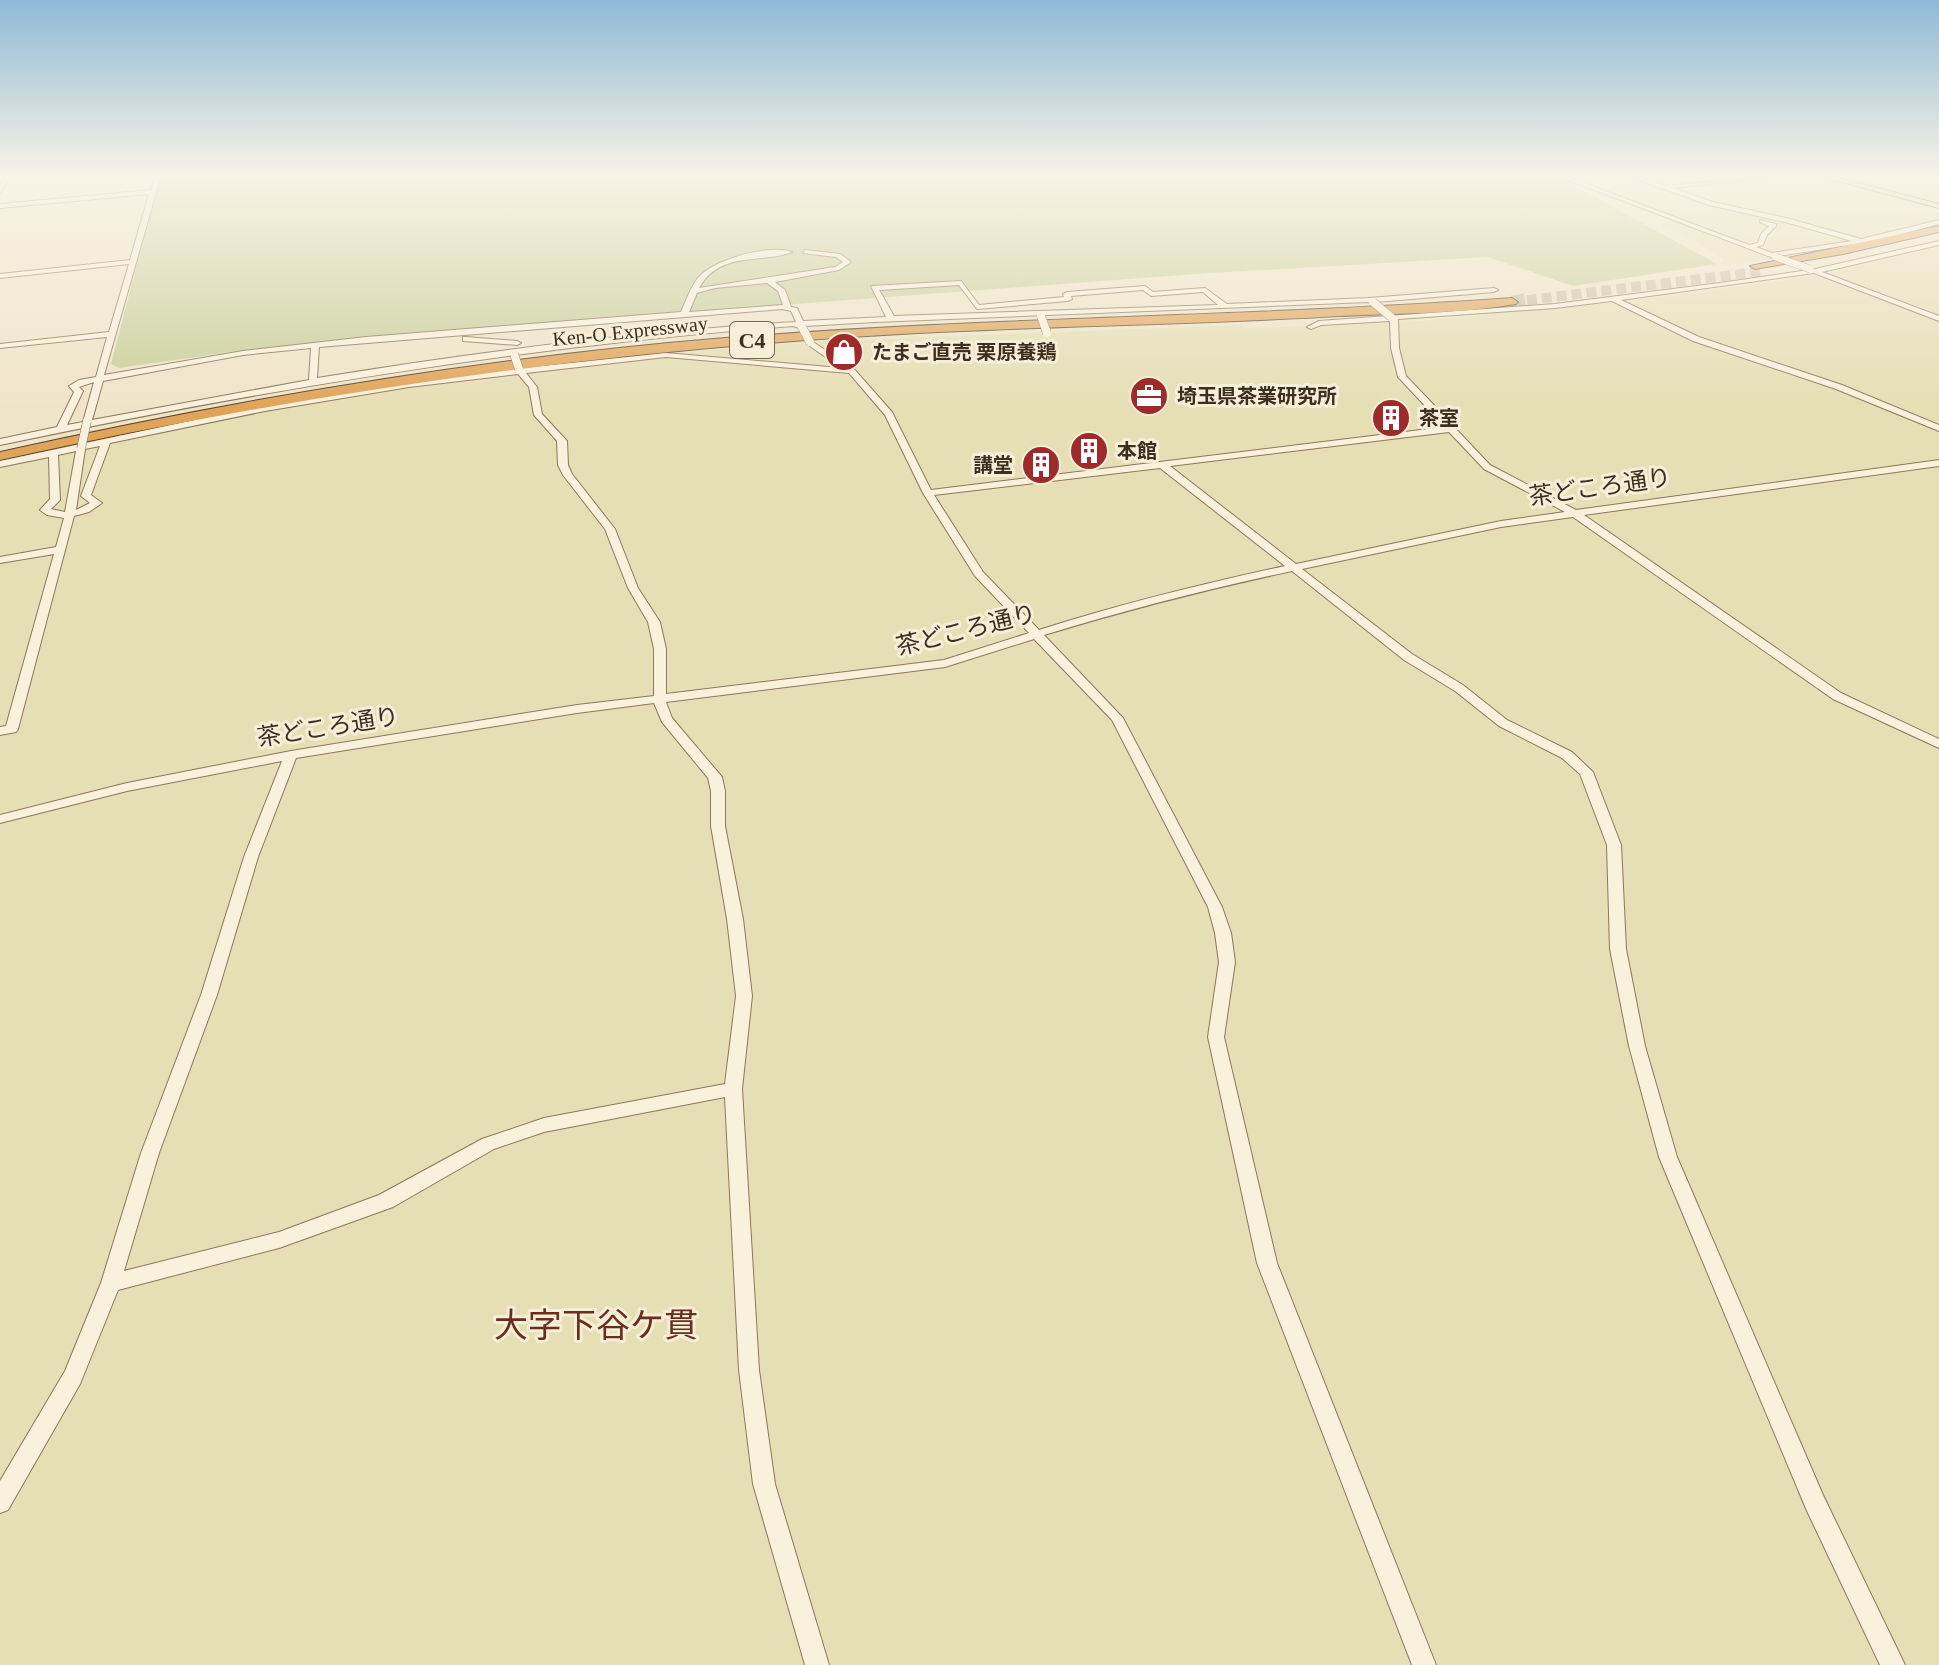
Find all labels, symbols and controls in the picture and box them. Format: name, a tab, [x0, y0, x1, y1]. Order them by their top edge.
street label: Ken-O Expressway	[551, 312, 709, 351]
road number: C4	[730, 322, 774, 358]
shop icon: たまご直売 栗原養鶏	[823, 331, 865, 373]
place label: たまご直売 栗原養鶏	[872, 341, 1056, 363]
office icon: 埼玉県茶業研究所	[1128, 375, 1170, 417]
place label: 埼玉県茶業研究所	[1177, 385, 1337, 407]
building icon: 茶室	[1370, 397, 1412, 439]
place label: 茶室	[1419, 407, 1459, 429]
building icon: 本館	[1068, 430, 1110, 472]
place label: 本館	[1117, 440, 1157, 462]
building icon: 講堂	[1020, 444, 1062, 486]
place label: 講堂	[973, 454, 1013, 476]
street label: 茶どころ通り	[1527, 464, 1673, 510]
street label: 茶どころ通り	[893, 600, 1039, 660]
street label: 茶どころ通り	[255, 703, 401, 751]
district label: 大字下谷ケ貫	[494, 1307, 698, 1344]

